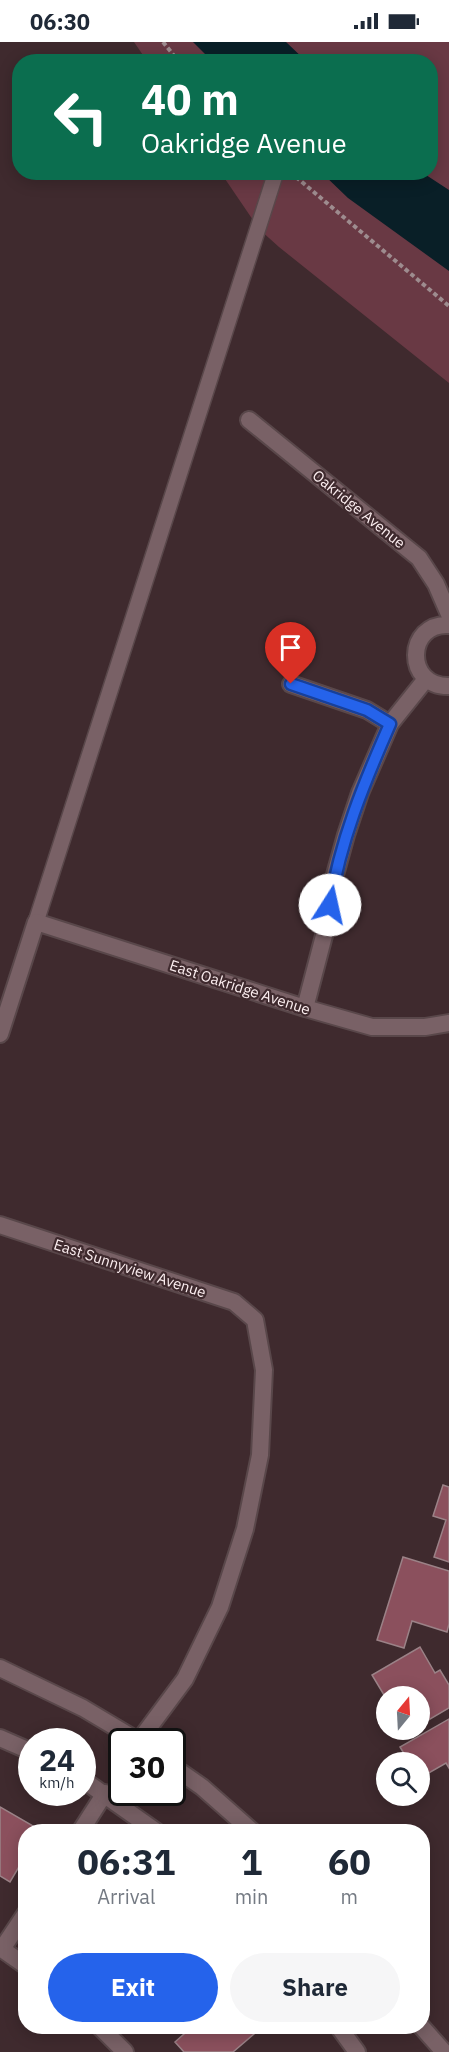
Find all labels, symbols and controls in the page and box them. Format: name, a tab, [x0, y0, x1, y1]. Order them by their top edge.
text: 06:30	[30, 7, 90, 36]
text: 40 m	[141, 72, 239, 127]
icon: left	[42, 78, 120, 156]
text: Oakridge Avenue	[141, 125, 347, 160]
street label: Oakridge Avenue	[309, 466, 409, 552]
pin	[265, 622, 316, 684]
icon: arrive	[274, 631, 307, 664]
position arrow	[298, 873, 362, 937]
street label: East Oakridge Avenue	[167, 955, 313, 1019]
street label: East Sunnyview Avenue	[52, 1234, 208, 1302]
north arrow	[376, 1686, 430, 1740]
map controls	[376, 1686, 430, 1806]
speed limit sign: 30	[108, 1728, 186, 1806]
text: 24	[39, 1740, 75, 1779]
button: search	[376, 1752, 430, 1806]
text: km/h	[39, 1773, 75, 1792]
text: 06:31	[77, 1838, 175, 1885]
text: 1	[241, 1838, 262, 1885]
text: 60	[328, 1838, 371, 1885]
text: Arrival	[97, 1883, 155, 1910]
text: min	[235, 1883, 268, 1910]
text: m	[340, 1883, 358, 1910]
button: Exit	[48, 1953, 218, 2022]
button: Share	[230, 1953, 400, 2022]

